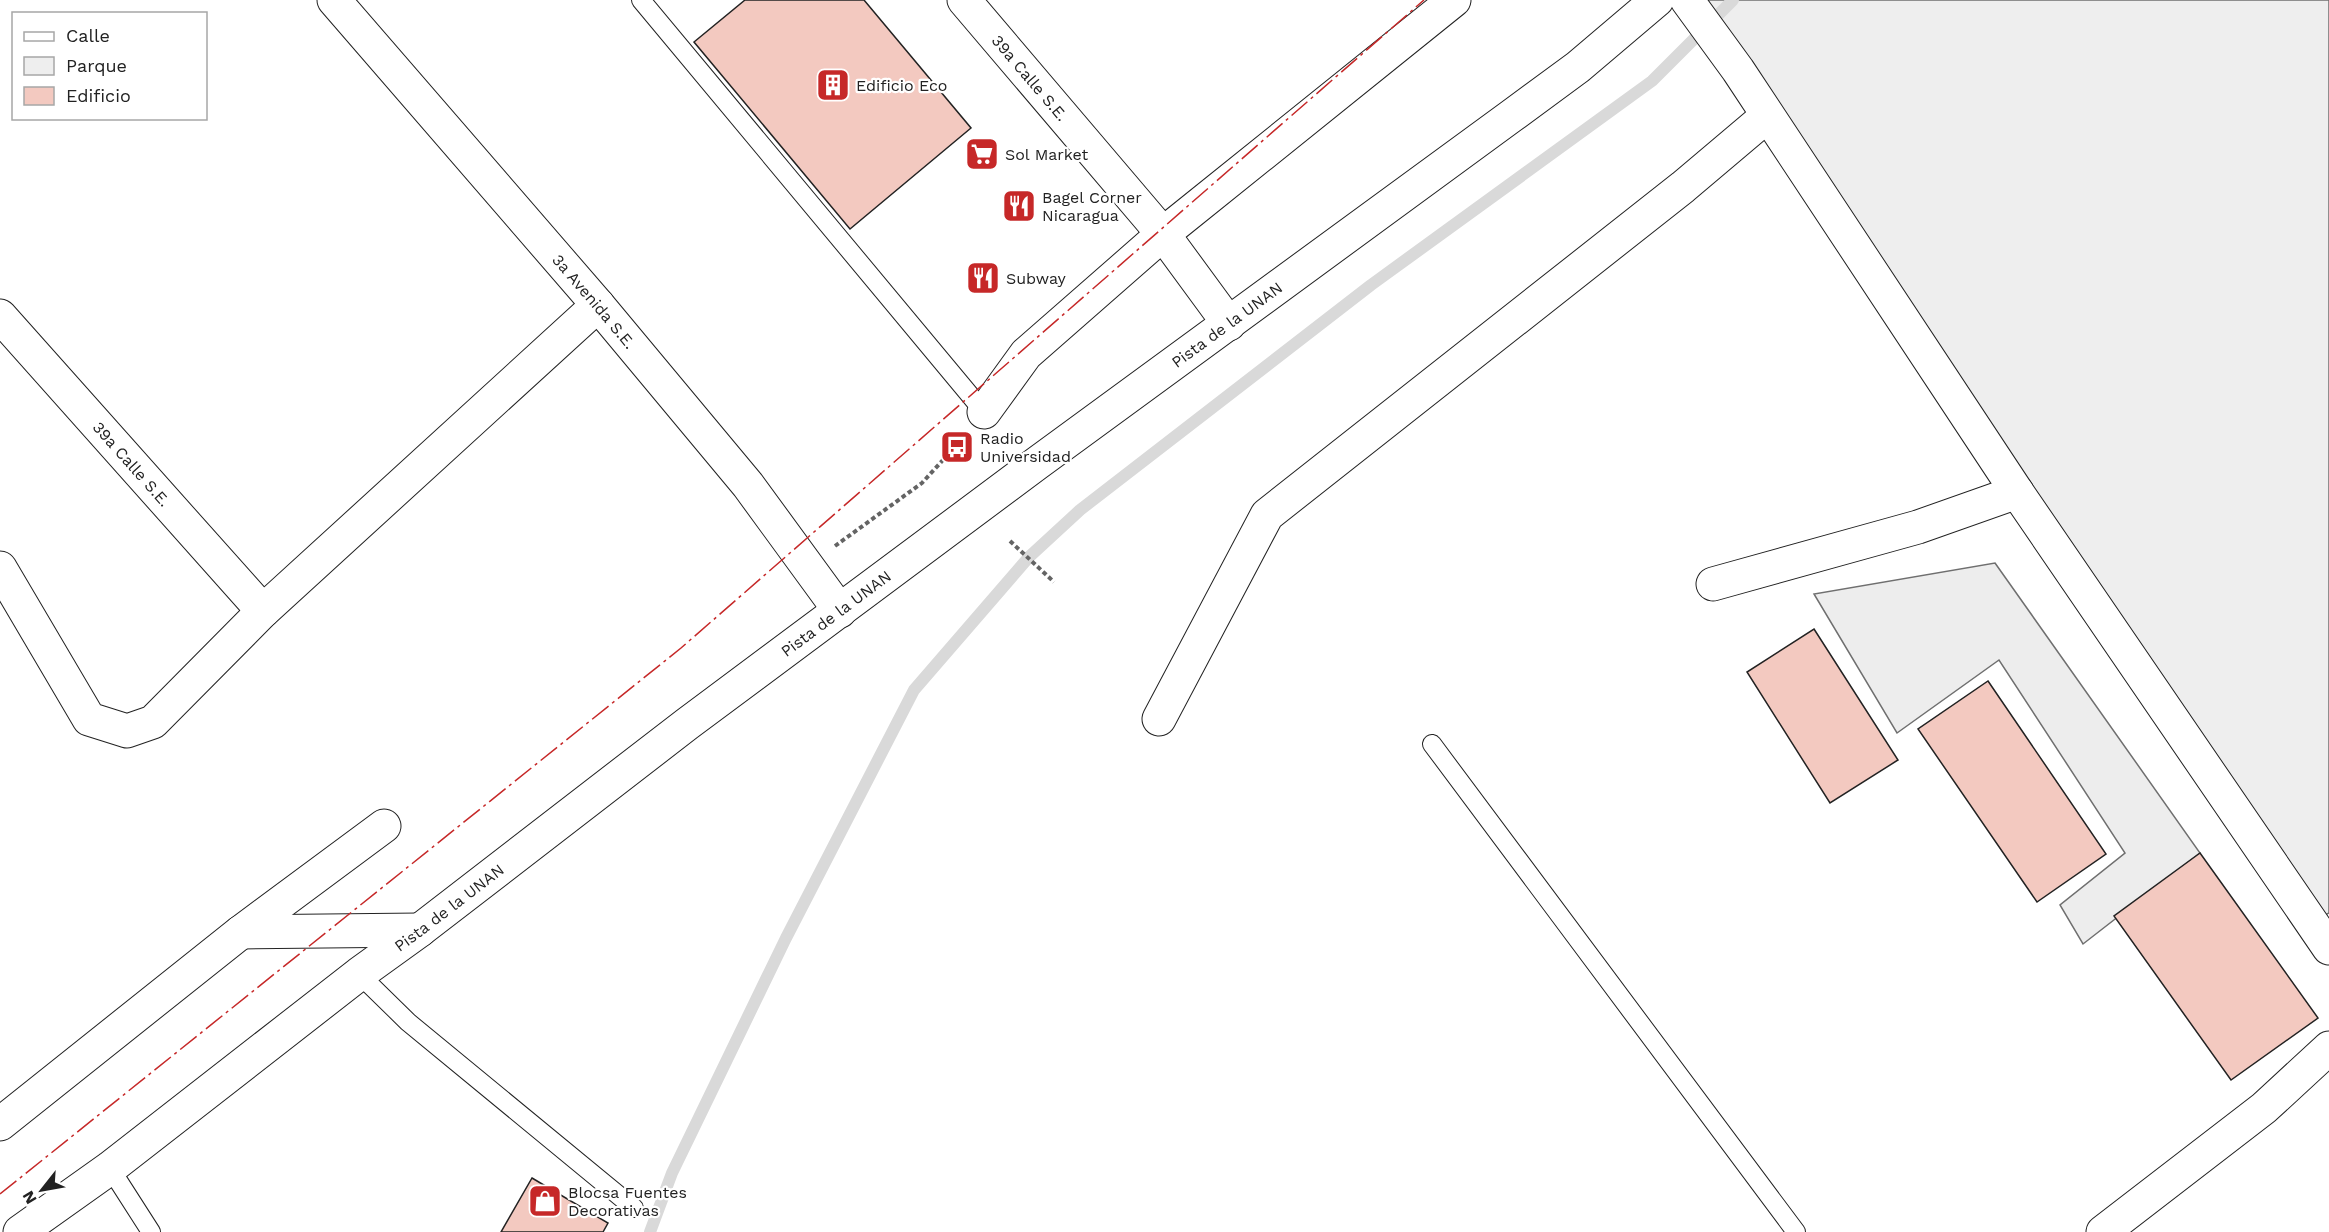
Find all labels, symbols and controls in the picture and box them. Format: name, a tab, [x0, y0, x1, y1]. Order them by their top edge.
legend	[12, 12, 207, 120]
text: Calle	[66, 25, 110, 46]
street label: 39a Calle S.E.	[988, 31, 1072, 125]
text: Parque	[66, 55, 127, 76]
building icon: Edificio Eco	[815, 67, 851, 103]
place label: Edificio Eco	[856, 76, 947, 95]
text: Edificio	[66, 85, 131, 106]
supermarket icon: Sol Market	[964, 136, 1000, 172]
place label: Sol Market	[1005, 145, 1089, 164]
restaurant icon: Bagel Corner Nicaragua	[1001, 188, 1037, 224]
place label: Bagel Corner Nicaragua	[1042, 188, 1142, 225]
street label: 3a Avenida S.E.	[549, 250, 640, 352]
restaurant icon: Subway	[965, 260, 1001, 296]
place label: Subway	[1006, 269, 1067, 288]
street label: Pista de la UNAN	[1168, 278, 1286, 371]
street label: 39a Calle S.E.	[89, 418, 174, 510]
bus stop icon: Radio Universidad	[939, 429, 975, 465]
place label: Radio Universidad	[980, 429, 1071, 466]
street label: Pista de la UNAN	[777, 566, 895, 660]
street label: Pista de la UNAN	[390, 860, 507, 955]
north arrow	[12, 1160, 72, 1220]
shop icon: Blocsa Fuentes Decorativas	[527, 1183, 563, 1219]
place label: Blocsa Fuentes Decorativas	[568, 1183, 687, 1220]
text: N	[18, 1187, 41, 1207]

